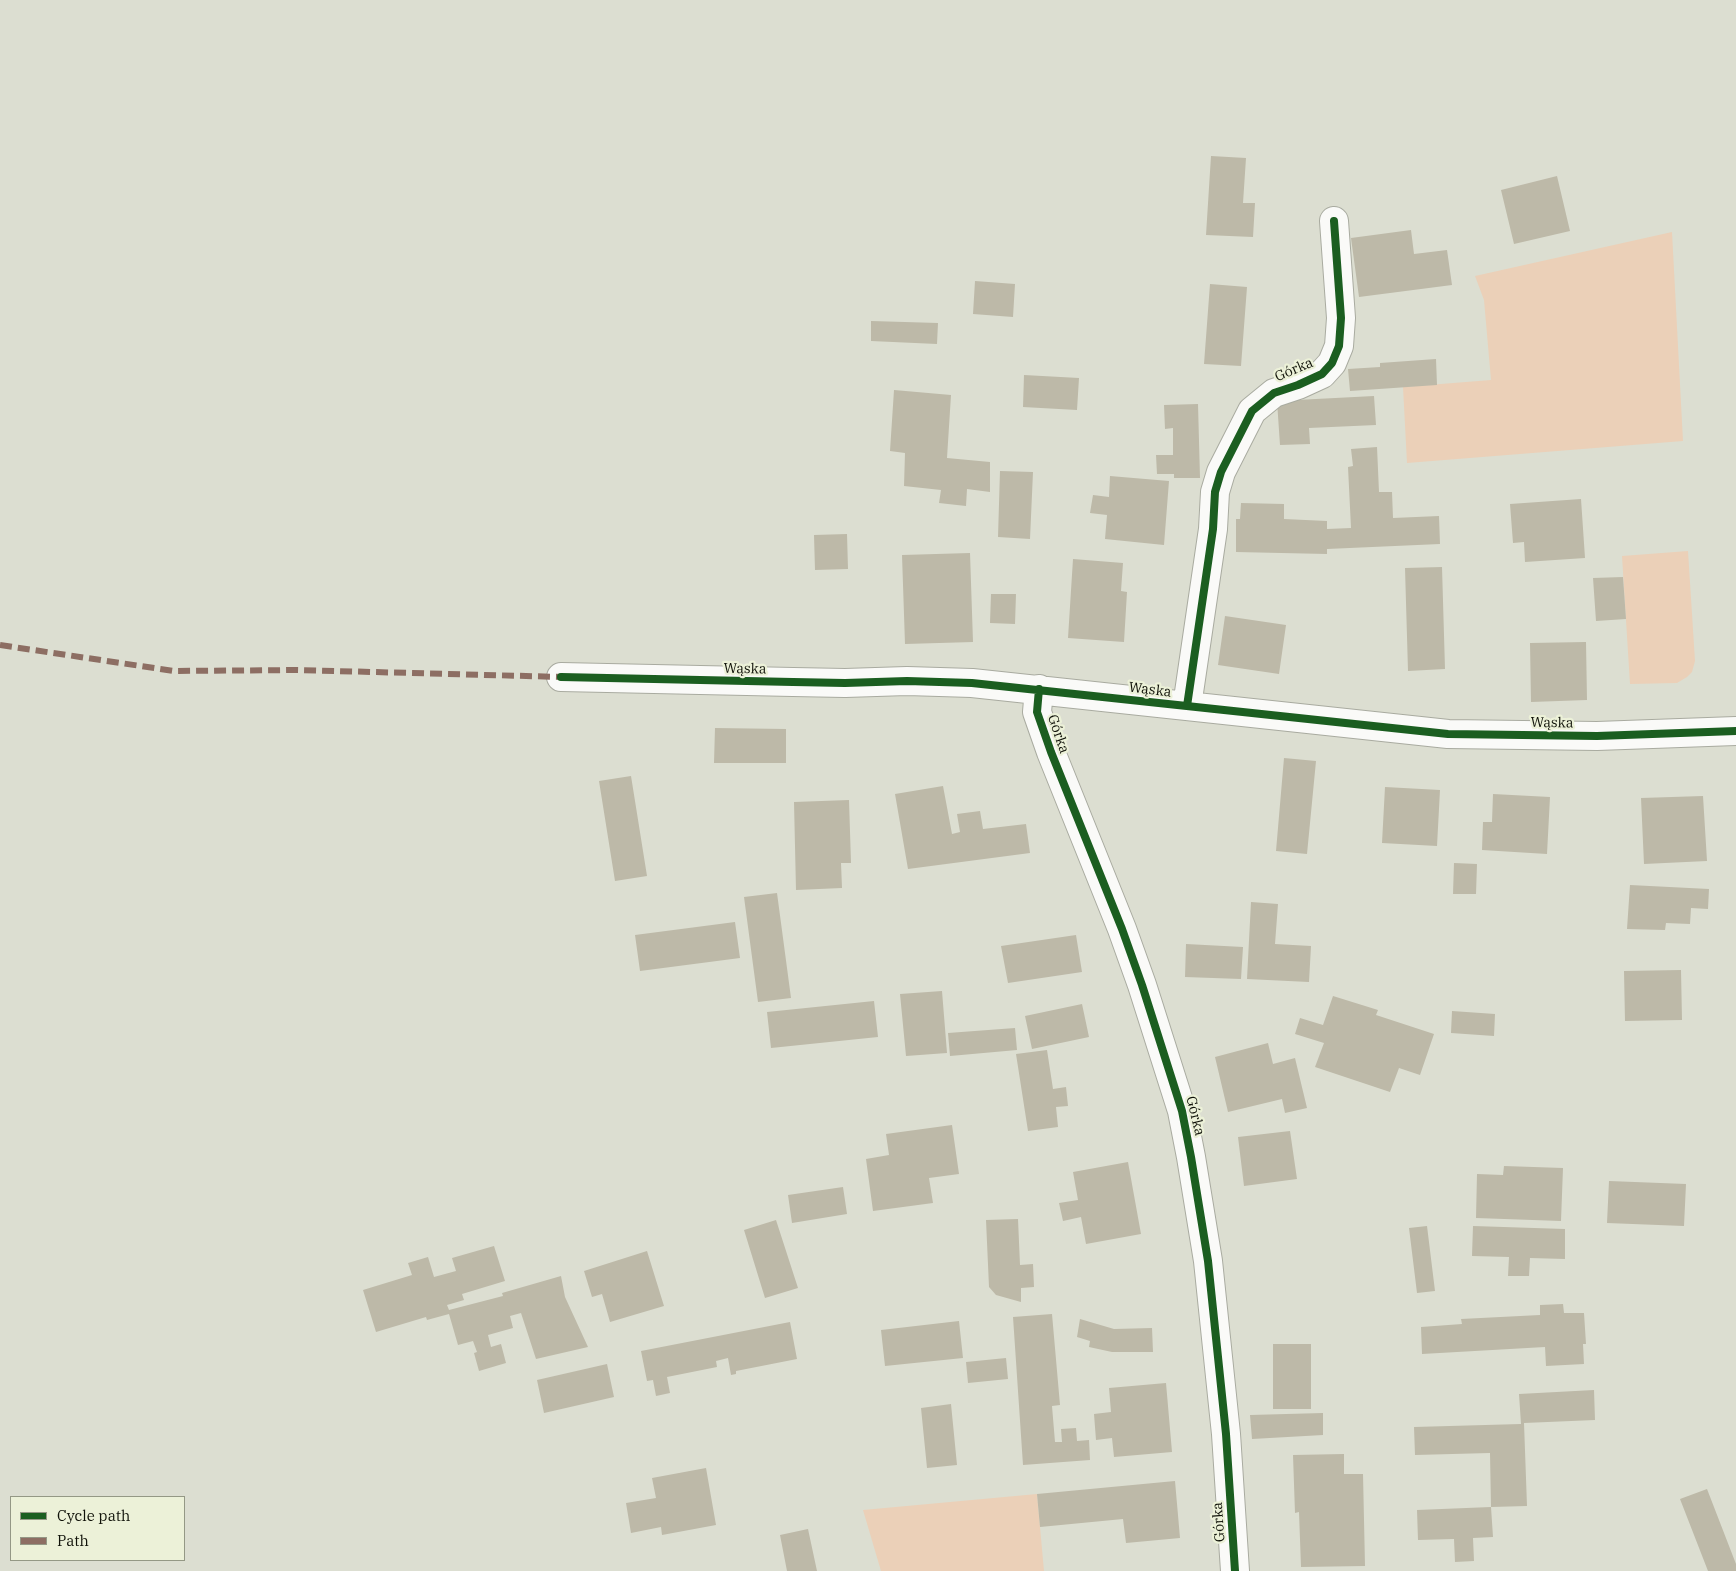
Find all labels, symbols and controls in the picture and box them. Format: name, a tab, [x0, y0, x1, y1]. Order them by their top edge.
street label: Górka	[1272, 354, 1316, 386]
street label: Wąska	[723, 660, 767, 678]
street label: Wąska	[1128, 679, 1172, 701]
street label: Górka	[1044, 712, 1072, 756]
street label: Wąska	[1530, 714, 1574, 732]
street label: Górka	[1182, 1095, 1208, 1137]
legend	[10, 1496, 185, 1561]
street label: Górka	[1209, 1501, 1229, 1543]
text: Cycle path	[57, 1506, 130, 1525]
text: Path	[57, 1531, 89, 1550]

